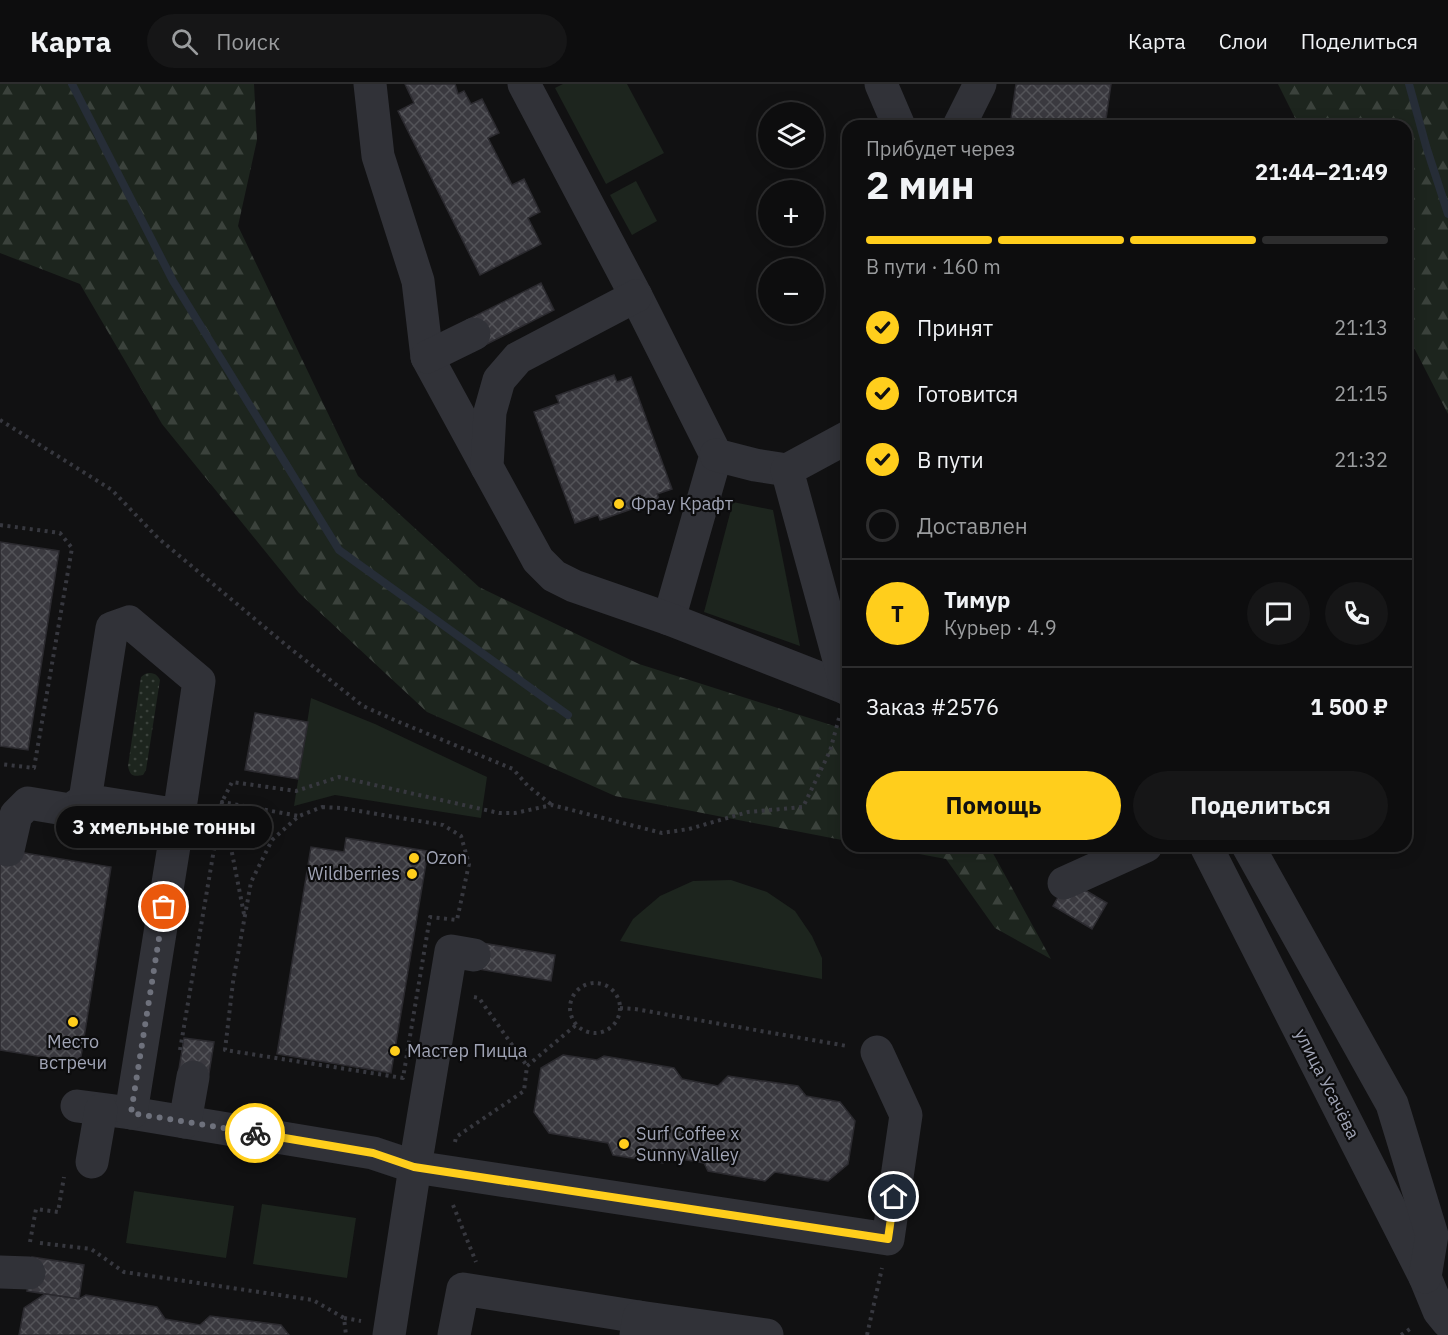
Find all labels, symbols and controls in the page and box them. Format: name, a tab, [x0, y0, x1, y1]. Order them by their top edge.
search box	[147, 14, 567, 68]
text: Карта	[30, 23, 111, 60]
icon: search	[168, 25, 201, 58]
text: Поиск	[216, 27, 280, 56]
text: Карта	[1128, 27, 1186, 55]
text: Слои	[1219, 27, 1268, 55]
text: Поделиться	[1301, 27, 1418, 55]
map controls	[758, 102, 824, 324]
button: layers	[758, 102, 824, 168]
text: Прибудет через	[866, 135, 1015, 162]
text: 21:44–21:49	[1255, 157, 1388, 186]
text: 2 мин	[866, 159, 975, 210]
button: +	[758, 180, 824, 246]
text: В пути · 160 m	[866, 253, 1001, 280]
button: −	[758, 258, 824, 324]
icon: check	[866, 311, 899, 344]
text: Принят	[917, 313, 993, 342]
text: 21:13	[1334, 314, 1388, 341]
icon: check	[866, 377, 899, 410]
text: Готовится	[917, 379, 1018, 408]
text: 21:15	[1334, 380, 1388, 407]
icon: check	[866, 443, 899, 476]
text: В пути	[917, 445, 984, 474]
text: 21:32	[1334, 446, 1388, 473]
place label: Фрау Крафт	[631, 492, 734, 515]
marker: Фрау Крафт	[612, 497, 626, 511]
text: Доставлен	[917, 511, 1028, 540]
button: chat	[1247, 582, 1310, 645]
button: phone	[1325, 582, 1388, 645]
text: Тимур	[944, 585, 1010, 614]
text: Т	[891, 599, 904, 628]
text: Курьер · 4.9	[944, 614, 1057, 641]
text: Заказ #2576	[866, 692, 999, 721]
text: 1 500 ₽	[1310, 692, 1388, 721]
button: Помощь	[866, 771, 1121, 840]
button: Поделиться	[1133, 771, 1388, 840]
callout: 3 хмельные тонны	[56, 805, 272, 847]
text: 3 хмельные тонны	[72, 813, 256, 840]
place label: Ozon	[426, 846, 467, 869]
marker: Ozon	[407, 851, 421, 865]
place label: Wildberries	[307, 862, 400, 885]
marker: Wildberries	[405, 867, 419, 881]
pin	[138, 881, 189, 932]
icon: bag	[147, 890, 180, 923]
marker: Место встречи	[66, 1015, 80, 1029]
street label: улица Усачёва	[1290, 1025, 1365, 1143]
place label: Место встречи	[39, 1030, 107, 1074]
place label: Мастер Пицца	[407, 1039, 528, 1062]
marker: Мастер Пицца	[388, 1044, 402, 1058]
courier	[225, 1103, 285, 1163]
icon: bike	[239, 1117, 272, 1150]
place label: Surf Coffee x Sunny Valley	[636, 1122, 739, 1166]
marker: Surf Coffee x Sunny Valley	[617, 1137, 631, 1151]
pin	[868, 1171, 919, 1222]
icon: home	[877, 1180, 910, 1213]

